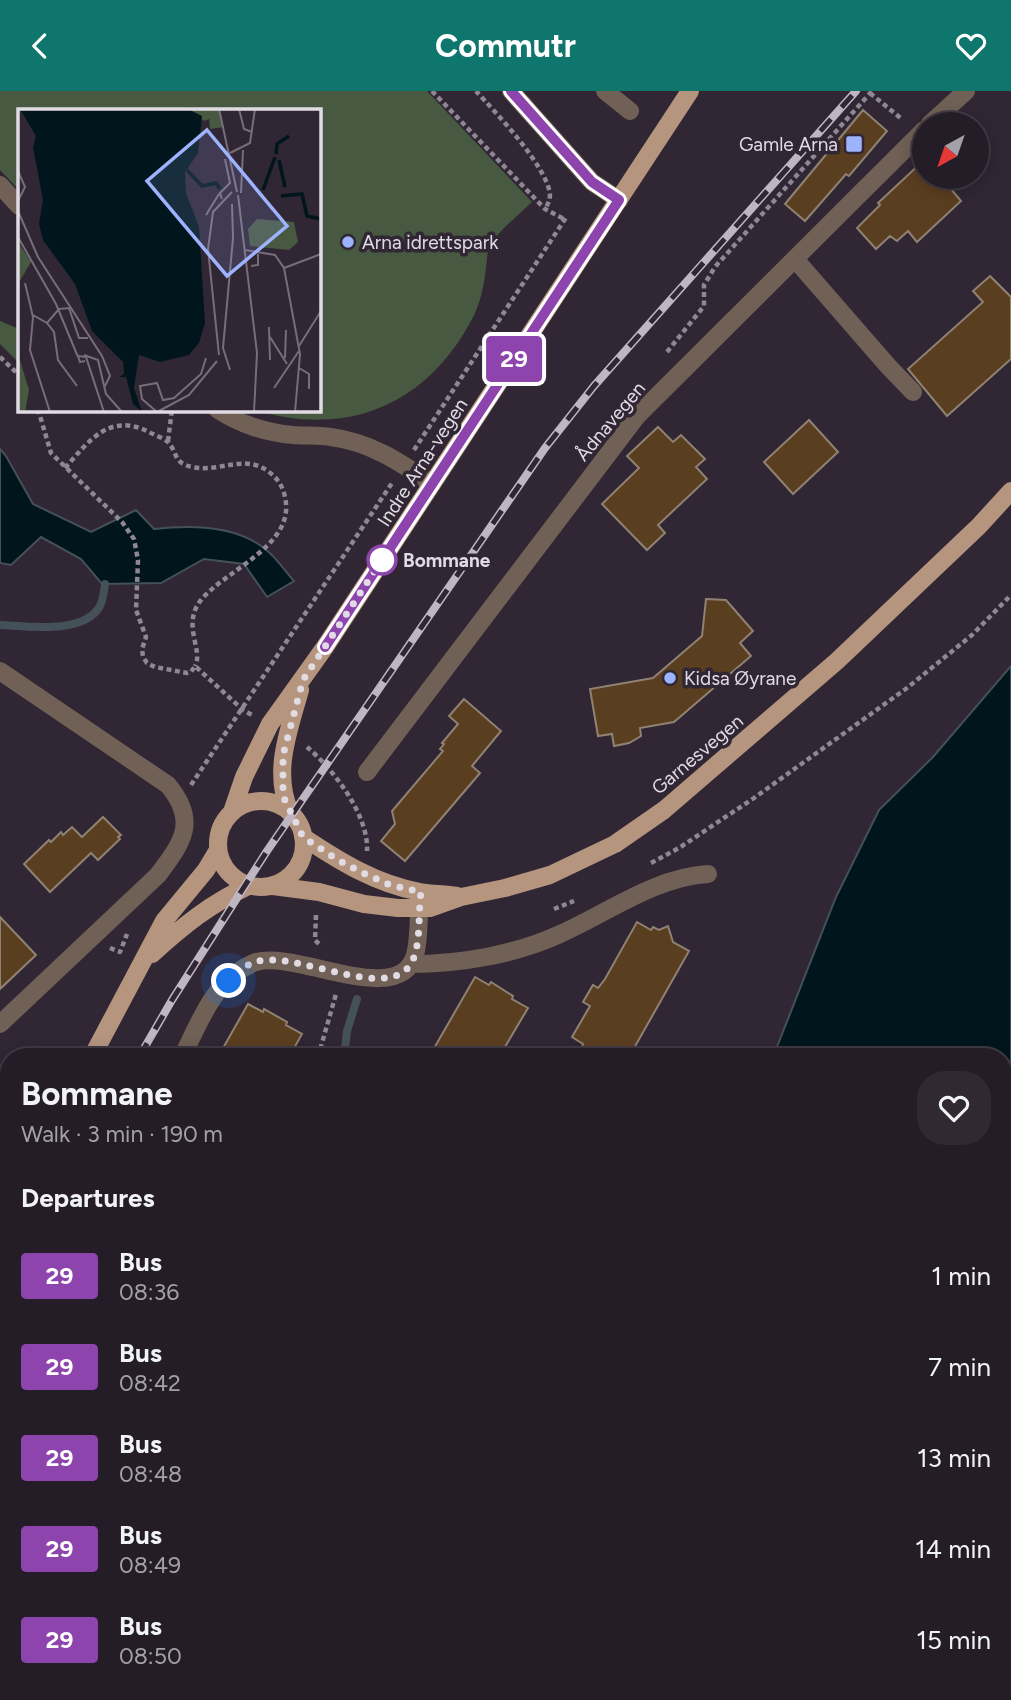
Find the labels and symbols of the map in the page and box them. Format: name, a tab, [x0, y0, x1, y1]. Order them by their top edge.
inset map	[18, 109, 320, 411]
north arrow	[912, 112, 989, 189]
place label: Gamle Arna	[739, 133, 838, 156]
marker: Gamle Arna	[844, 134, 864, 154]
place label: Arna idrettspark	[362, 231, 499, 254]
marker: Arna idrettspark	[340, 234, 356, 250]
line badge: 29	[482, 336, 546, 382]
street label: Ådnavegen	[571, 377, 650, 466]
street label: Indre Arna-vegen	[372, 394, 472, 531]
marker: Bommane	[367, 545, 397, 575]
place label: Bommane	[403, 549, 491, 572]
place label: Kidsa Øyrane	[684, 667, 796, 690]
marker: Kidsa Øyrane	[662, 670, 678, 686]
street label: Garnesvegen	[647, 709, 748, 799]
your location	[211, 963, 246, 998]

